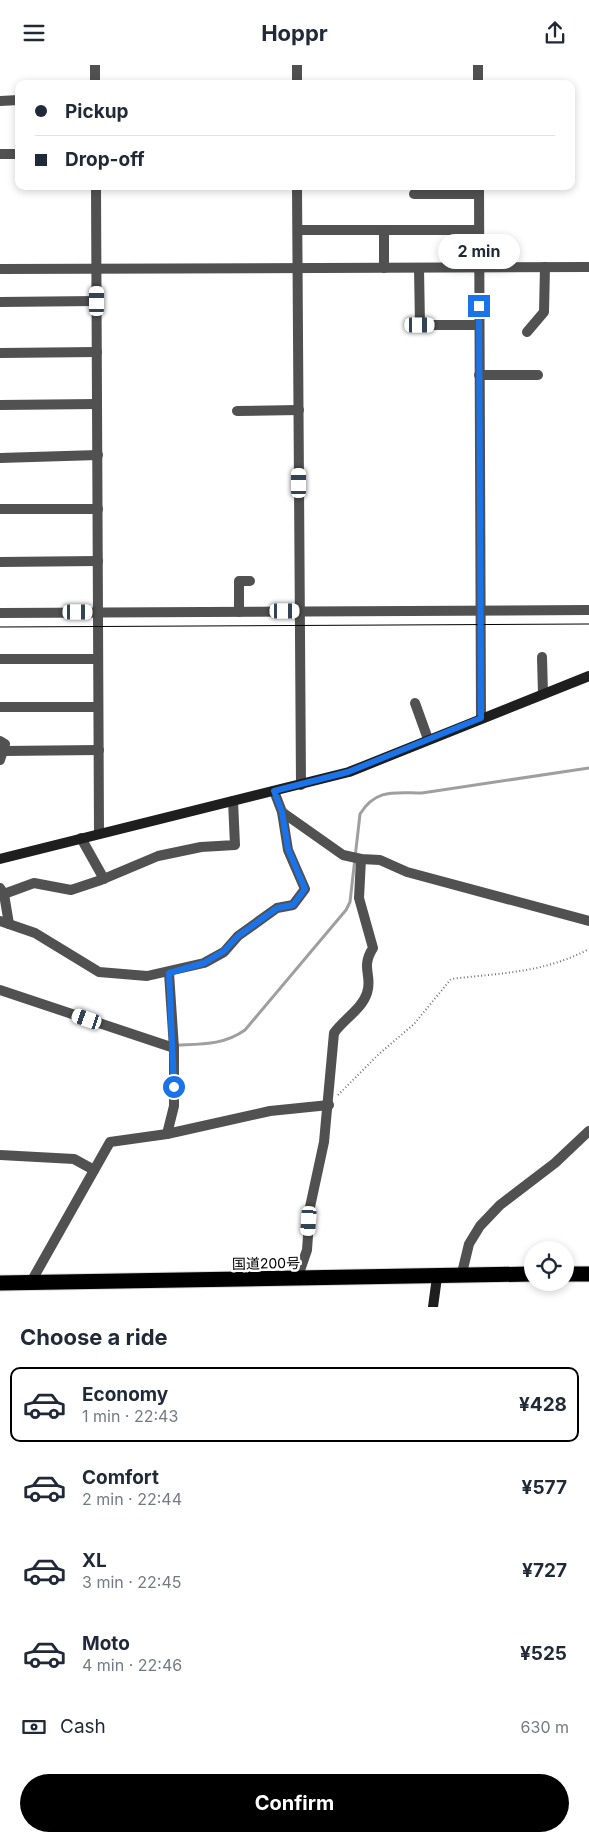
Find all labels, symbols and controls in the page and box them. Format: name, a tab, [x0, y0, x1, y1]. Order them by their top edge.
icon: menu	[20, 19, 48, 47]
icon: share	[541, 19, 569, 47]
text: Hoppr	[261, 20, 328, 46]
text: Pickup	[65, 100, 128, 123]
text: Drop-off	[65, 148, 145, 171]
callout: 2 min	[438, 233, 520, 269]
text: 2 min	[458, 241, 500, 261]
car	[89, 286, 104, 316]
route end	[468, 295, 490, 317]
car	[405, 318, 435, 333]
car	[291, 468, 306, 498]
car	[270, 604, 300, 619]
car	[63, 605, 93, 620]
car	[70, 1007, 103, 1031]
route start	[163, 1076, 185, 1098]
car	[300, 1206, 317, 1236]
map controls	[524, 1241, 574, 1291]
button: locate	[524, 1241, 574, 1291]
street label: 国道200号	[232, 1254, 300, 1272]
text: Choose a ride	[20, 1324, 168, 1350]
icon: car	[22, 1382, 67, 1427]
text: Economy	[82, 1383, 168, 1406]
text: ¥428	[519, 1393, 567, 1416]
text: 1 min · 22:43	[82, 1406, 178, 1426]
icon: car	[22, 1465, 67, 1510]
text: Comfort	[82, 1466, 159, 1489]
text: ¥577	[522, 1476, 567, 1499]
text: 2 min · 22:44	[82, 1489, 182, 1509]
icon: car	[22, 1548, 67, 1593]
text: XL	[82, 1549, 107, 1572]
text: ¥727	[522, 1559, 567, 1582]
text: 3 min · 22:45	[82, 1572, 182, 1592]
icon: car	[22, 1631, 67, 1676]
text: Moto	[82, 1632, 130, 1655]
text: ¥525	[520, 1642, 567, 1665]
text: 4 min · 22:46	[82, 1655, 182, 1675]
icon: cash	[20, 1713, 48, 1741]
text: Cash	[60, 1715, 106, 1738]
text: 630 m	[521, 1717, 569, 1737]
button: Confirm	[20, 1774, 569, 1832]

